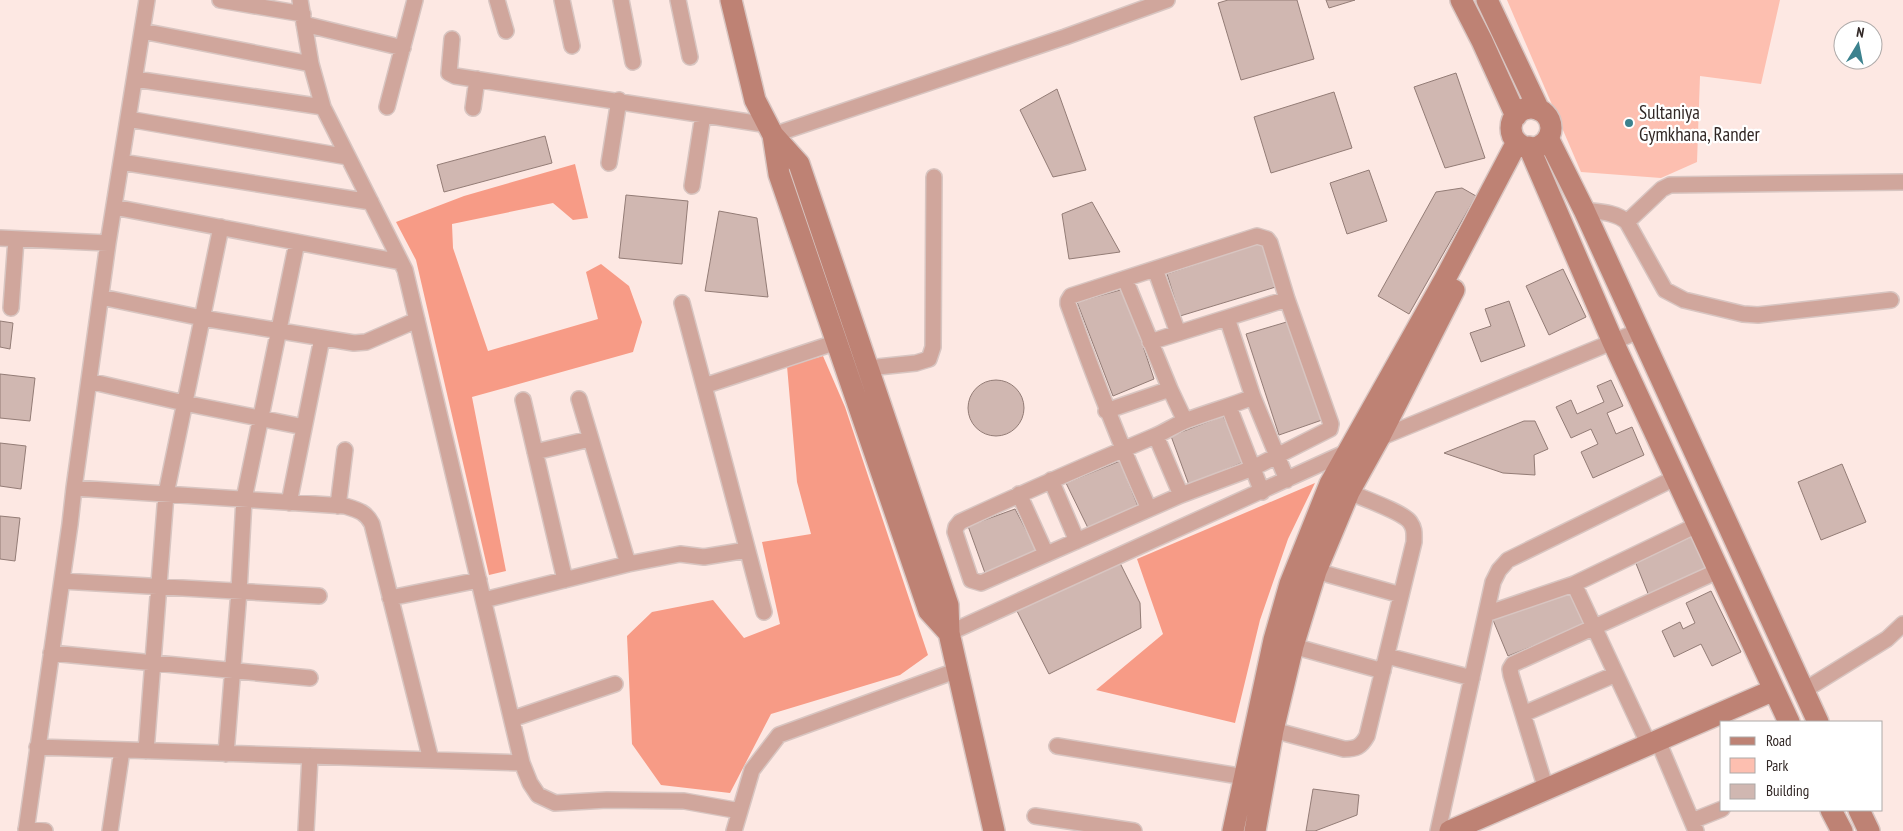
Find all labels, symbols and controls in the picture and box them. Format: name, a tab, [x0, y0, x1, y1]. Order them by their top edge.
north arrow	[1833, 20, 1883, 70]
text: N	[1855, 23, 1866, 42]
place label: Sultaniya Gymkhana, Rander	[1639, 100, 1761, 146]
marker: Sultaniya Gymkhana, Rander	[1623, 117, 1635, 129]
legend	[1720, 721, 1883, 811]
text: Road	[1766, 731, 1792, 750]
text: Park	[1766, 756, 1788, 775]
text: Building	[1766, 781, 1809, 800]

